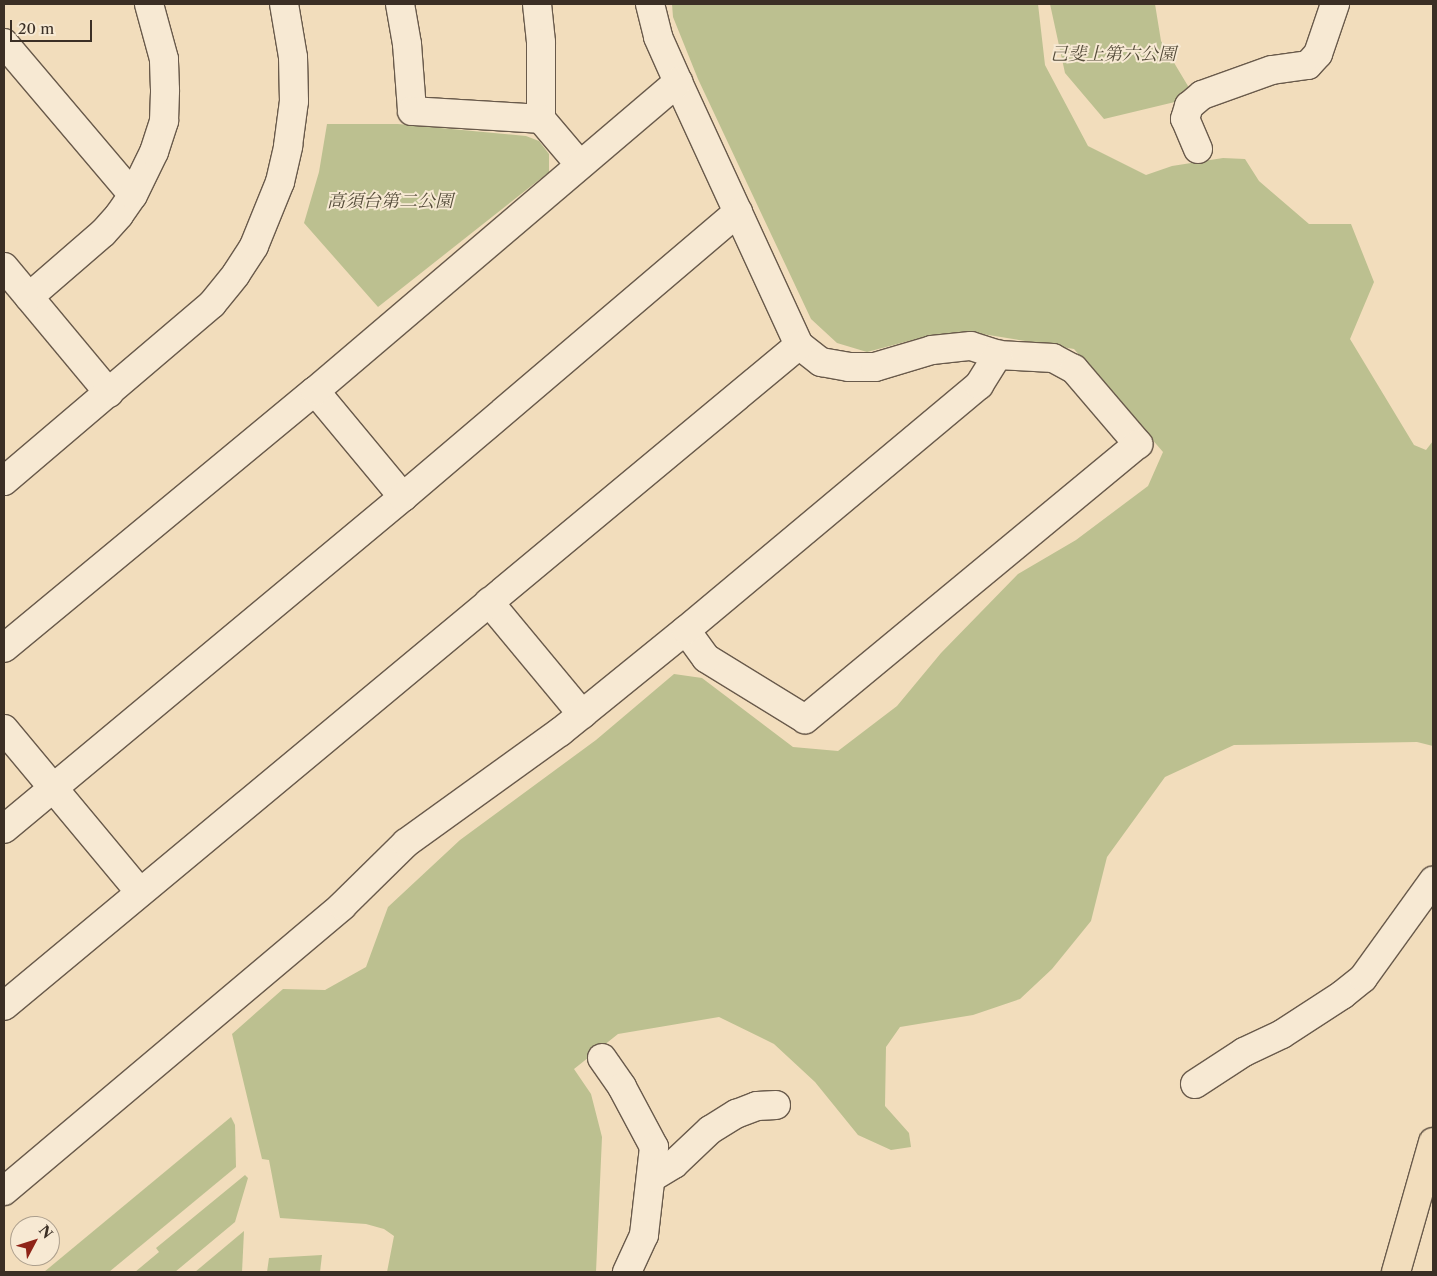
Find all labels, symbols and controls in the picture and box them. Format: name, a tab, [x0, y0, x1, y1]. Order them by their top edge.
scale bar	[12, 10, 95, 42]
text: 20 m	[18, 19, 54, 38]
park label: 己斐上第六公園	[1050, 43, 1176, 65]
park label: 高須台第二公園	[327, 190, 453, 212]
north arrow	[10, 1216, 60, 1266]
text: N	[35, 1222, 57, 1242]

